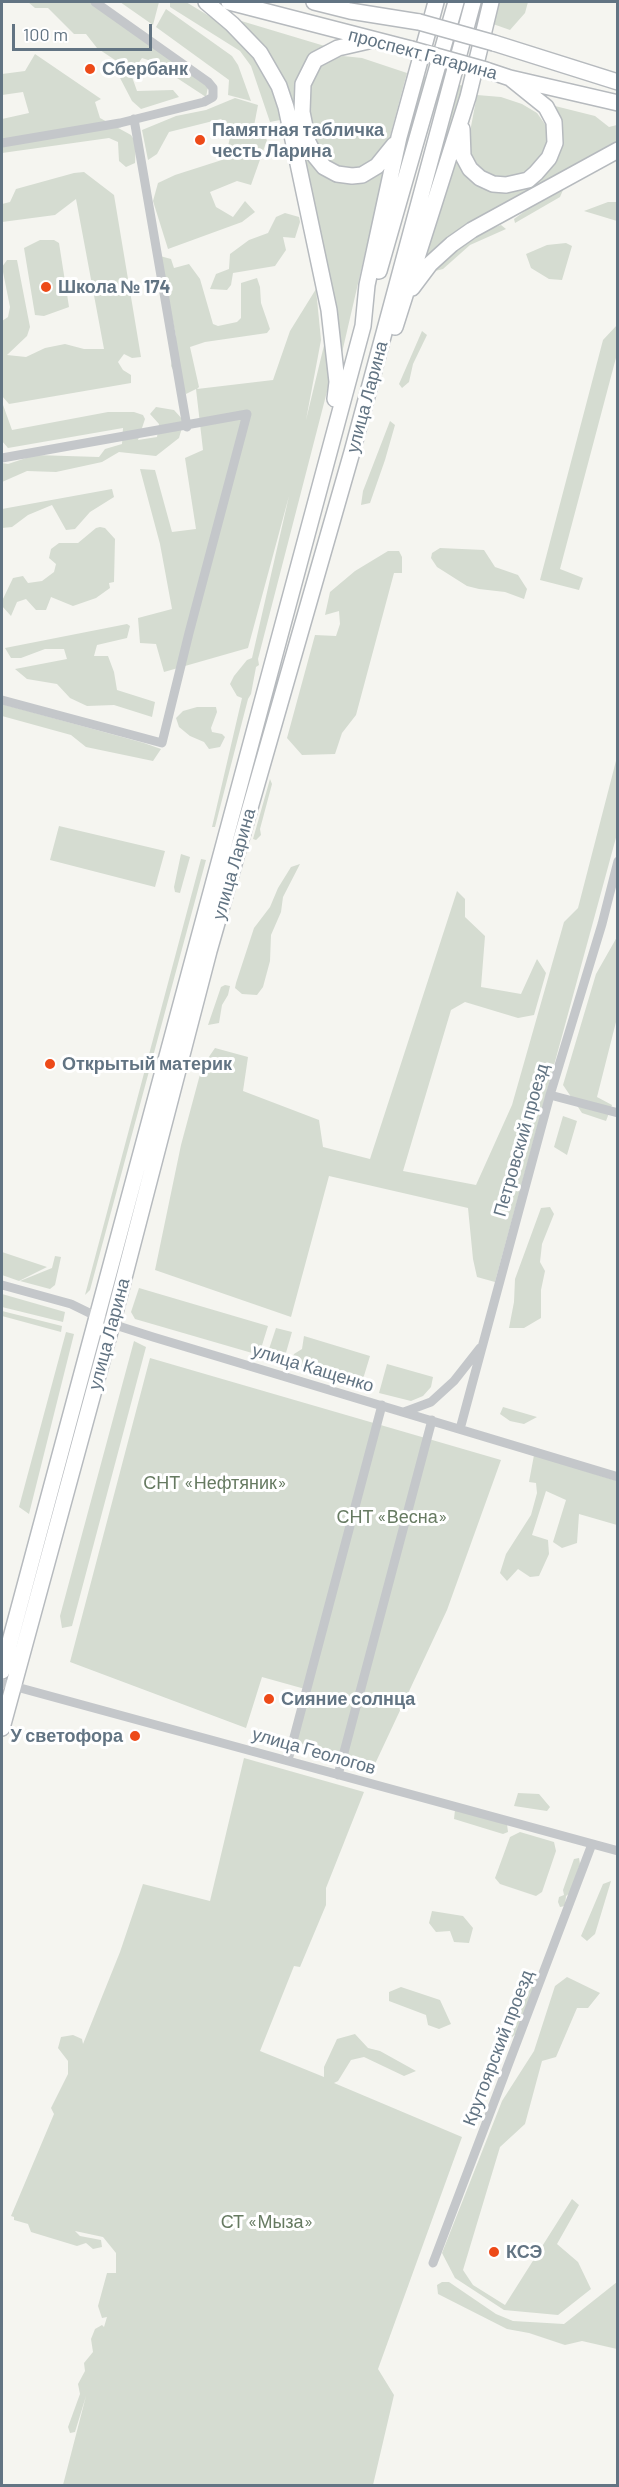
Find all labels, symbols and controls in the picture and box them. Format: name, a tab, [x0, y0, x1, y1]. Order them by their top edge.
scale bar	[15, 12, 154, 50]
text: 100 m	[23, 23, 68, 45]
street label: проспект Гагарина	[346, 24, 500, 84]
place label: Сбербанк	[102, 58, 188, 80]
marker: Сбербанк	[83, 62, 97, 76]
place label: Памятная табличка честь Ларина	[212, 119, 384, 162]
marker: Памятная табличка честь Ларина	[193, 133, 207, 147]
place label: Школа № 174	[58, 276, 170, 298]
marker: Школа № 174	[39, 280, 53, 294]
street label: улица Ларина	[342, 339, 392, 455]
street label: улица Ларина	[208, 806, 260, 922]
place label: Открытый материк	[62, 1053, 232, 1075]
marker: Открытый материк	[43, 1057, 57, 1071]
street label: Петровский проезд	[489, 1061, 553, 1219]
street label: улица Ларина	[84, 1276, 134, 1392]
street label: улица Кащенко	[249, 1339, 377, 1397]
park label: СНТ «Нефтяник»	[143, 1472, 287, 1494]
park label: СНТ «Весна»	[336, 1506, 448, 1528]
place label: Сияние солнца	[281, 1688, 415, 1710]
marker: Сияние солнца	[262, 1692, 276, 1706]
street label: улица Геологов	[250, 1723, 378, 1779]
place label: У светофора	[11, 1725, 123, 1747]
marker: У светофора	[128, 1729, 142, 1743]
street label: Крутоярский проезд	[458, 1967, 538, 2129]
park label: СТ «Мыза»	[221, 2211, 313, 2233]
place label: КСЭ	[506, 2241, 542, 2263]
marker: КСЭ	[487, 2245, 501, 2259]

